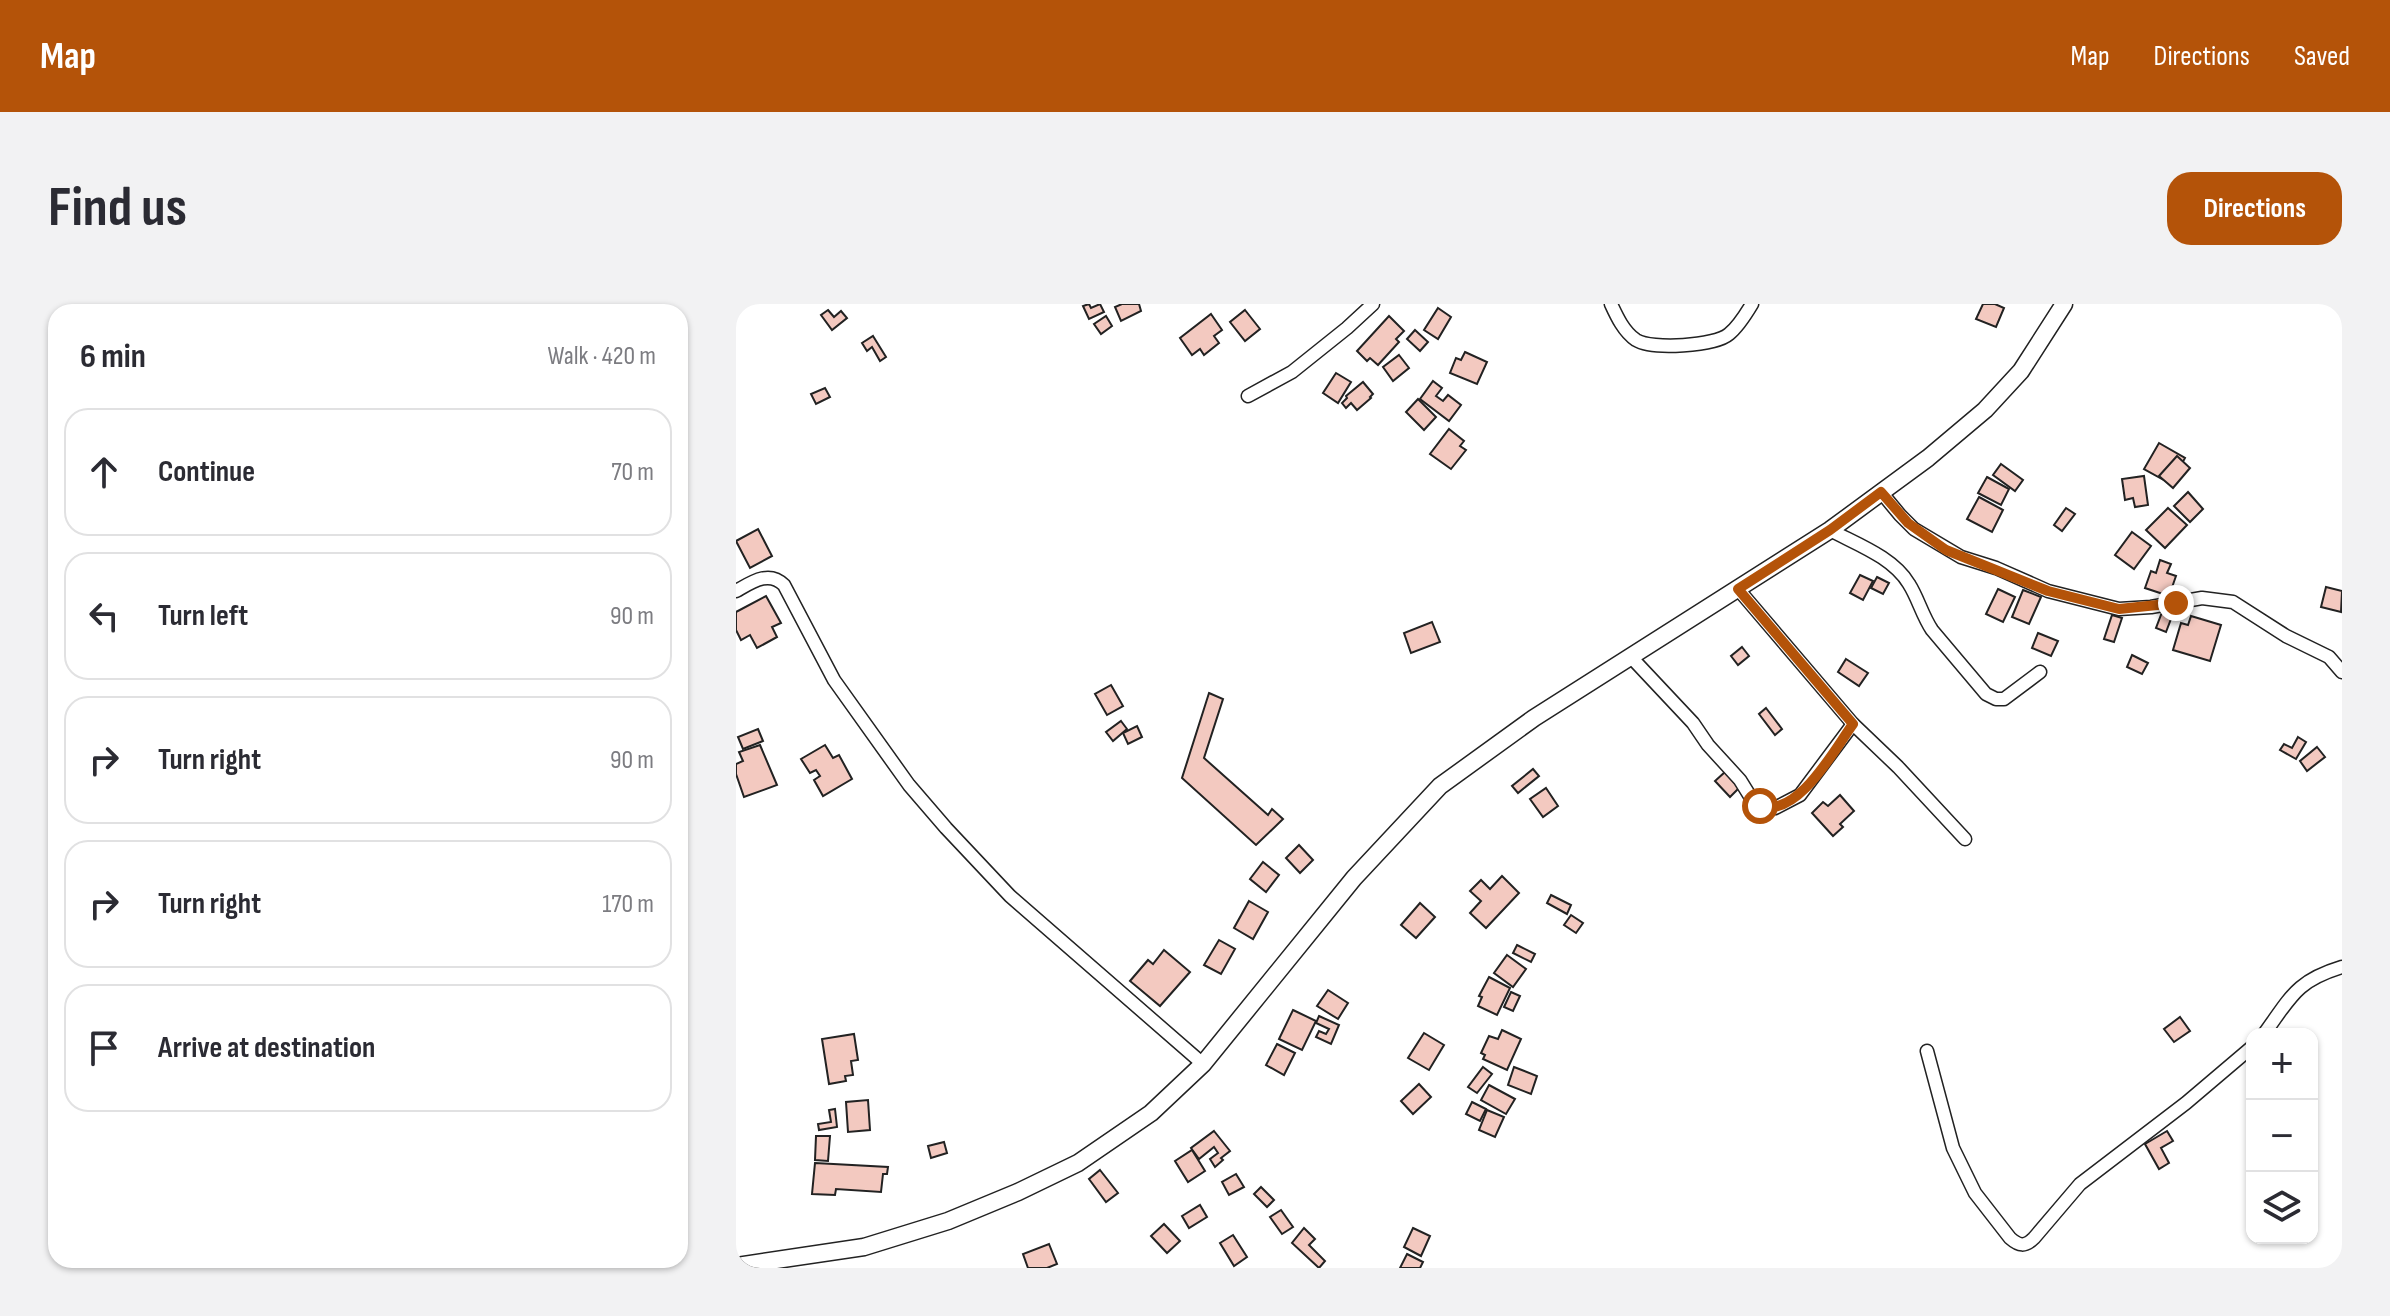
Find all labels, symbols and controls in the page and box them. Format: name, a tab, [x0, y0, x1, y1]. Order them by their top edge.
text: Map	[40, 34, 96, 79]
text: Map	[2071, 40, 2110, 73]
text: Directions	[2154, 40, 2250, 73]
text: Saved	[2294, 40, 2350, 73]
button: Directions	[2167, 172, 2342, 245]
text: Find us	[48, 175, 187, 242]
text: 6 min	[80, 336, 146, 377]
text: Walk · 420 m	[547, 341, 656, 372]
icon: ahead	[82, 450, 126, 494]
text: Continue	[158, 454, 255, 490]
text: 70 m	[611, 457, 654, 488]
route end	[2158, 585, 2194, 621]
icon: left	[82, 594, 126, 638]
text: Turn left	[158, 598, 248, 634]
text: 90 m	[610, 601, 654, 632]
icon: right	[82, 738, 126, 782]
text: Turn right	[158, 742, 261, 778]
text: 90 m	[610, 745, 654, 776]
route start	[1742, 788, 1778, 824]
icon: right	[82, 882, 126, 926]
text: Turn right	[158, 886, 261, 922]
text: 170 m	[602, 889, 654, 920]
icon: arrive	[82, 1026, 126, 1070]
map controls	[2246, 1028, 2318, 1244]
button: +	[2246, 1028, 2318, 1100]
text: Arrive at destination	[158, 1030, 375, 1066]
button: −	[2246, 1100, 2318, 1172]
button: layers	[2246, 1172, 2318, 1244]

